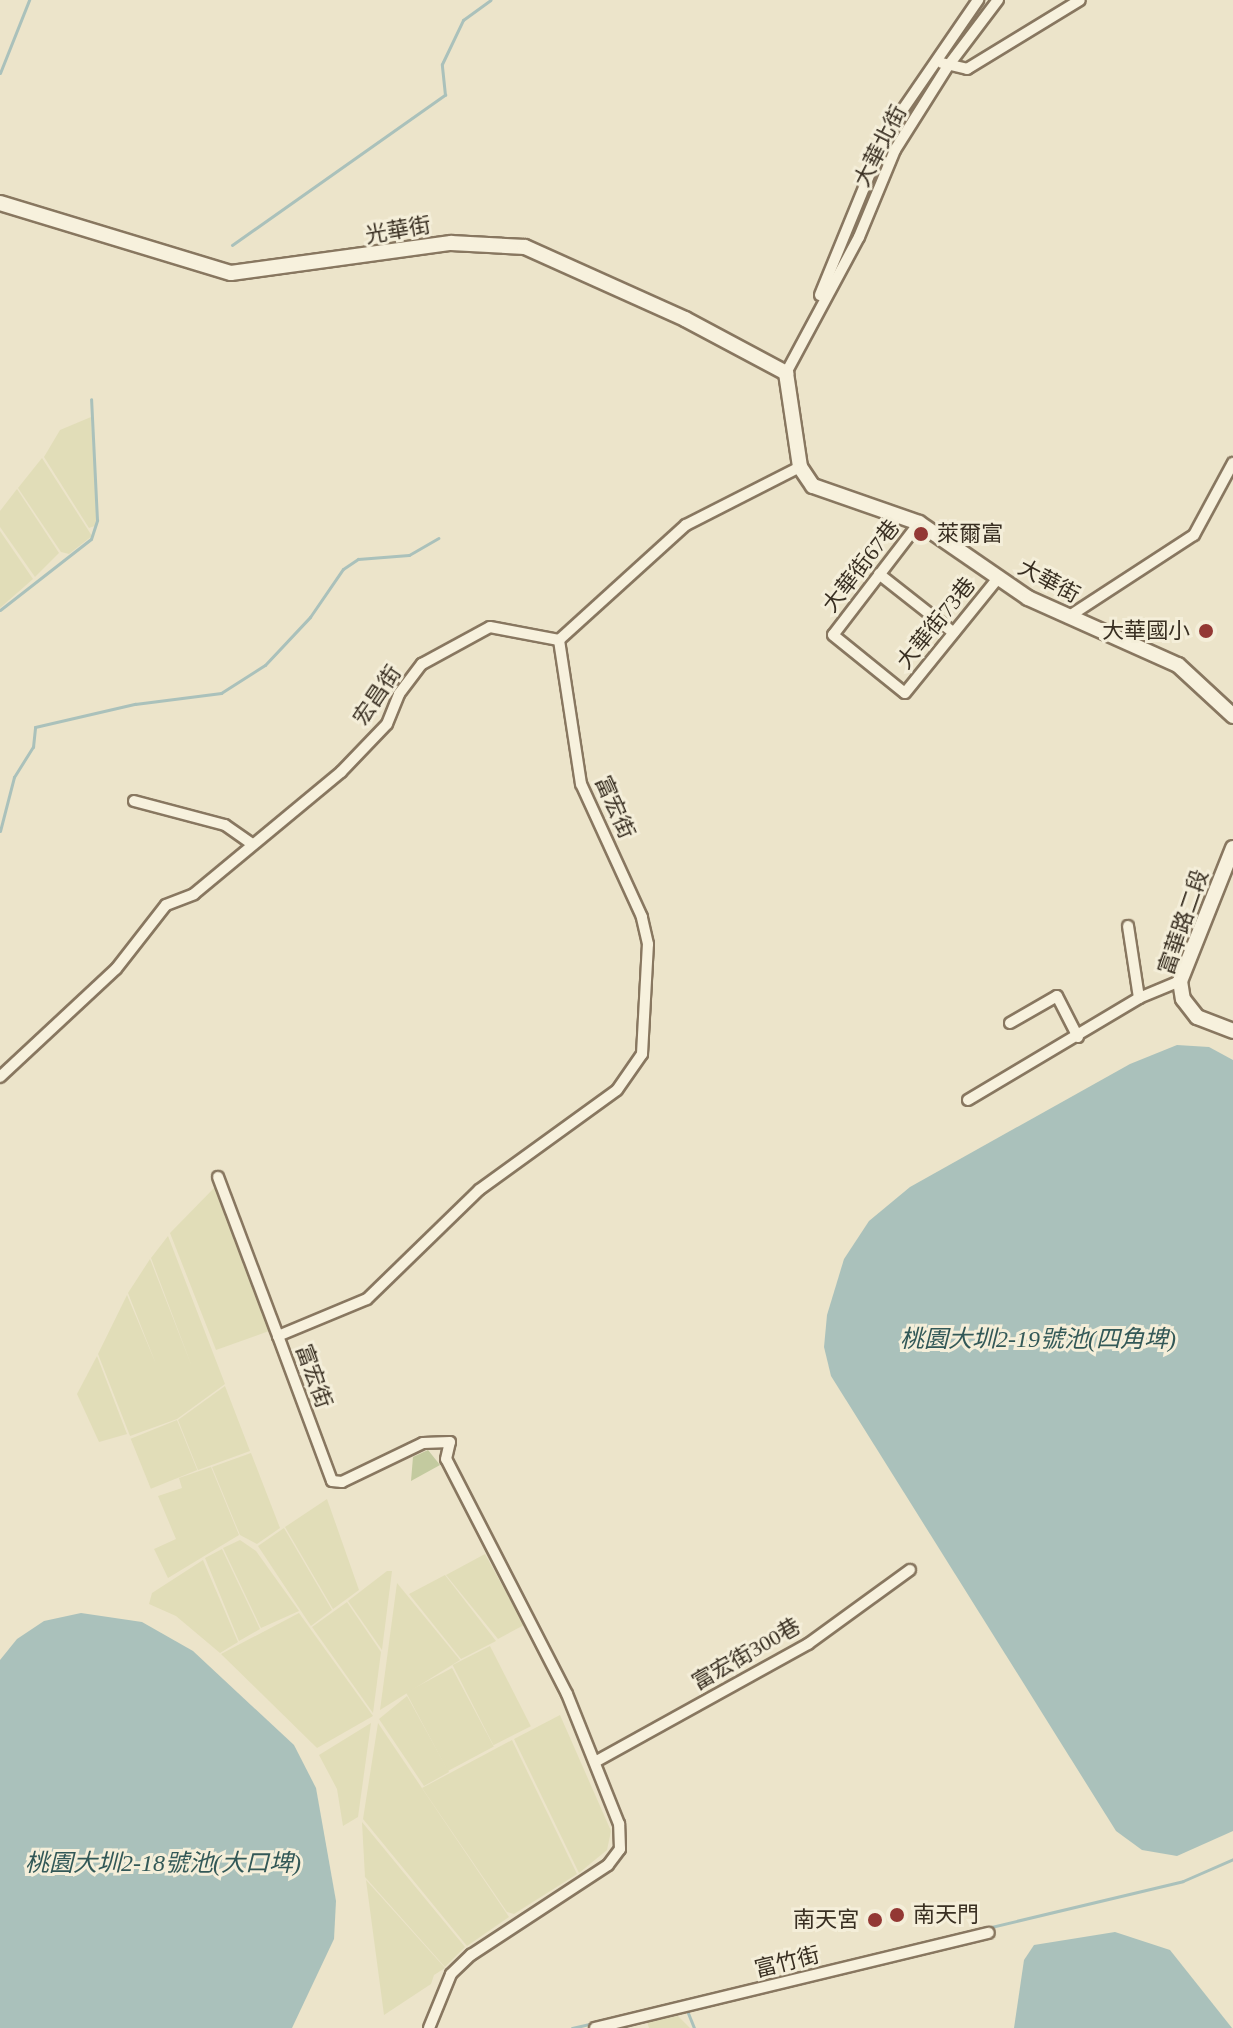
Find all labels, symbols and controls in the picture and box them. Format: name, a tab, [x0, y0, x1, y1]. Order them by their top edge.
street label: 大華北街	[848, 101, 912, 191]
street label: 光華街	[363, 211, 433, 249]
street label: 大華街67巷	[817, 515, 905, 617]
place label: 萊爾富	[937, 521, 1003, 547]
marker: 萊爾富	[912, 525, 930, 543]
street label: 大華街	[1014, 554, 1084, 608]
street label: 大華街73巷	[891, 572, 981, 674]
place label: 大華國小	[1102, 618, 1190, 644]
marker: 大華國小	[1197, 622, 1215, 640]
street label: 宏昌街	[348, 660, 406, 730]
street label: 富宏街	[590, 771, 640, 843]
street label: 富華路二段	[1153, 866, 1213, 978]
water label: 桃園大圳2-19號池(四角埤)	[900, 1326, 1176, 1354]
street label: 富宏街	[290, 1340, 338, 1412]
street label: 富宏街300巷	[687, 1612, 805, 1696]
water label: 桃園大圳2-18號池(大口埤)	[25, 1850, 301, 1878]
place label: 南天門	[913, 1902, 979, 1928]
marker: 南天門	[888, 1906, 906, 1924]
place label: 南天宮	[793, 1907, 859, 1933]
marker: 南天宮	[866, 1911, 884, 1929]
street label: 富竹街	[752, 1941, 822, 1983]

